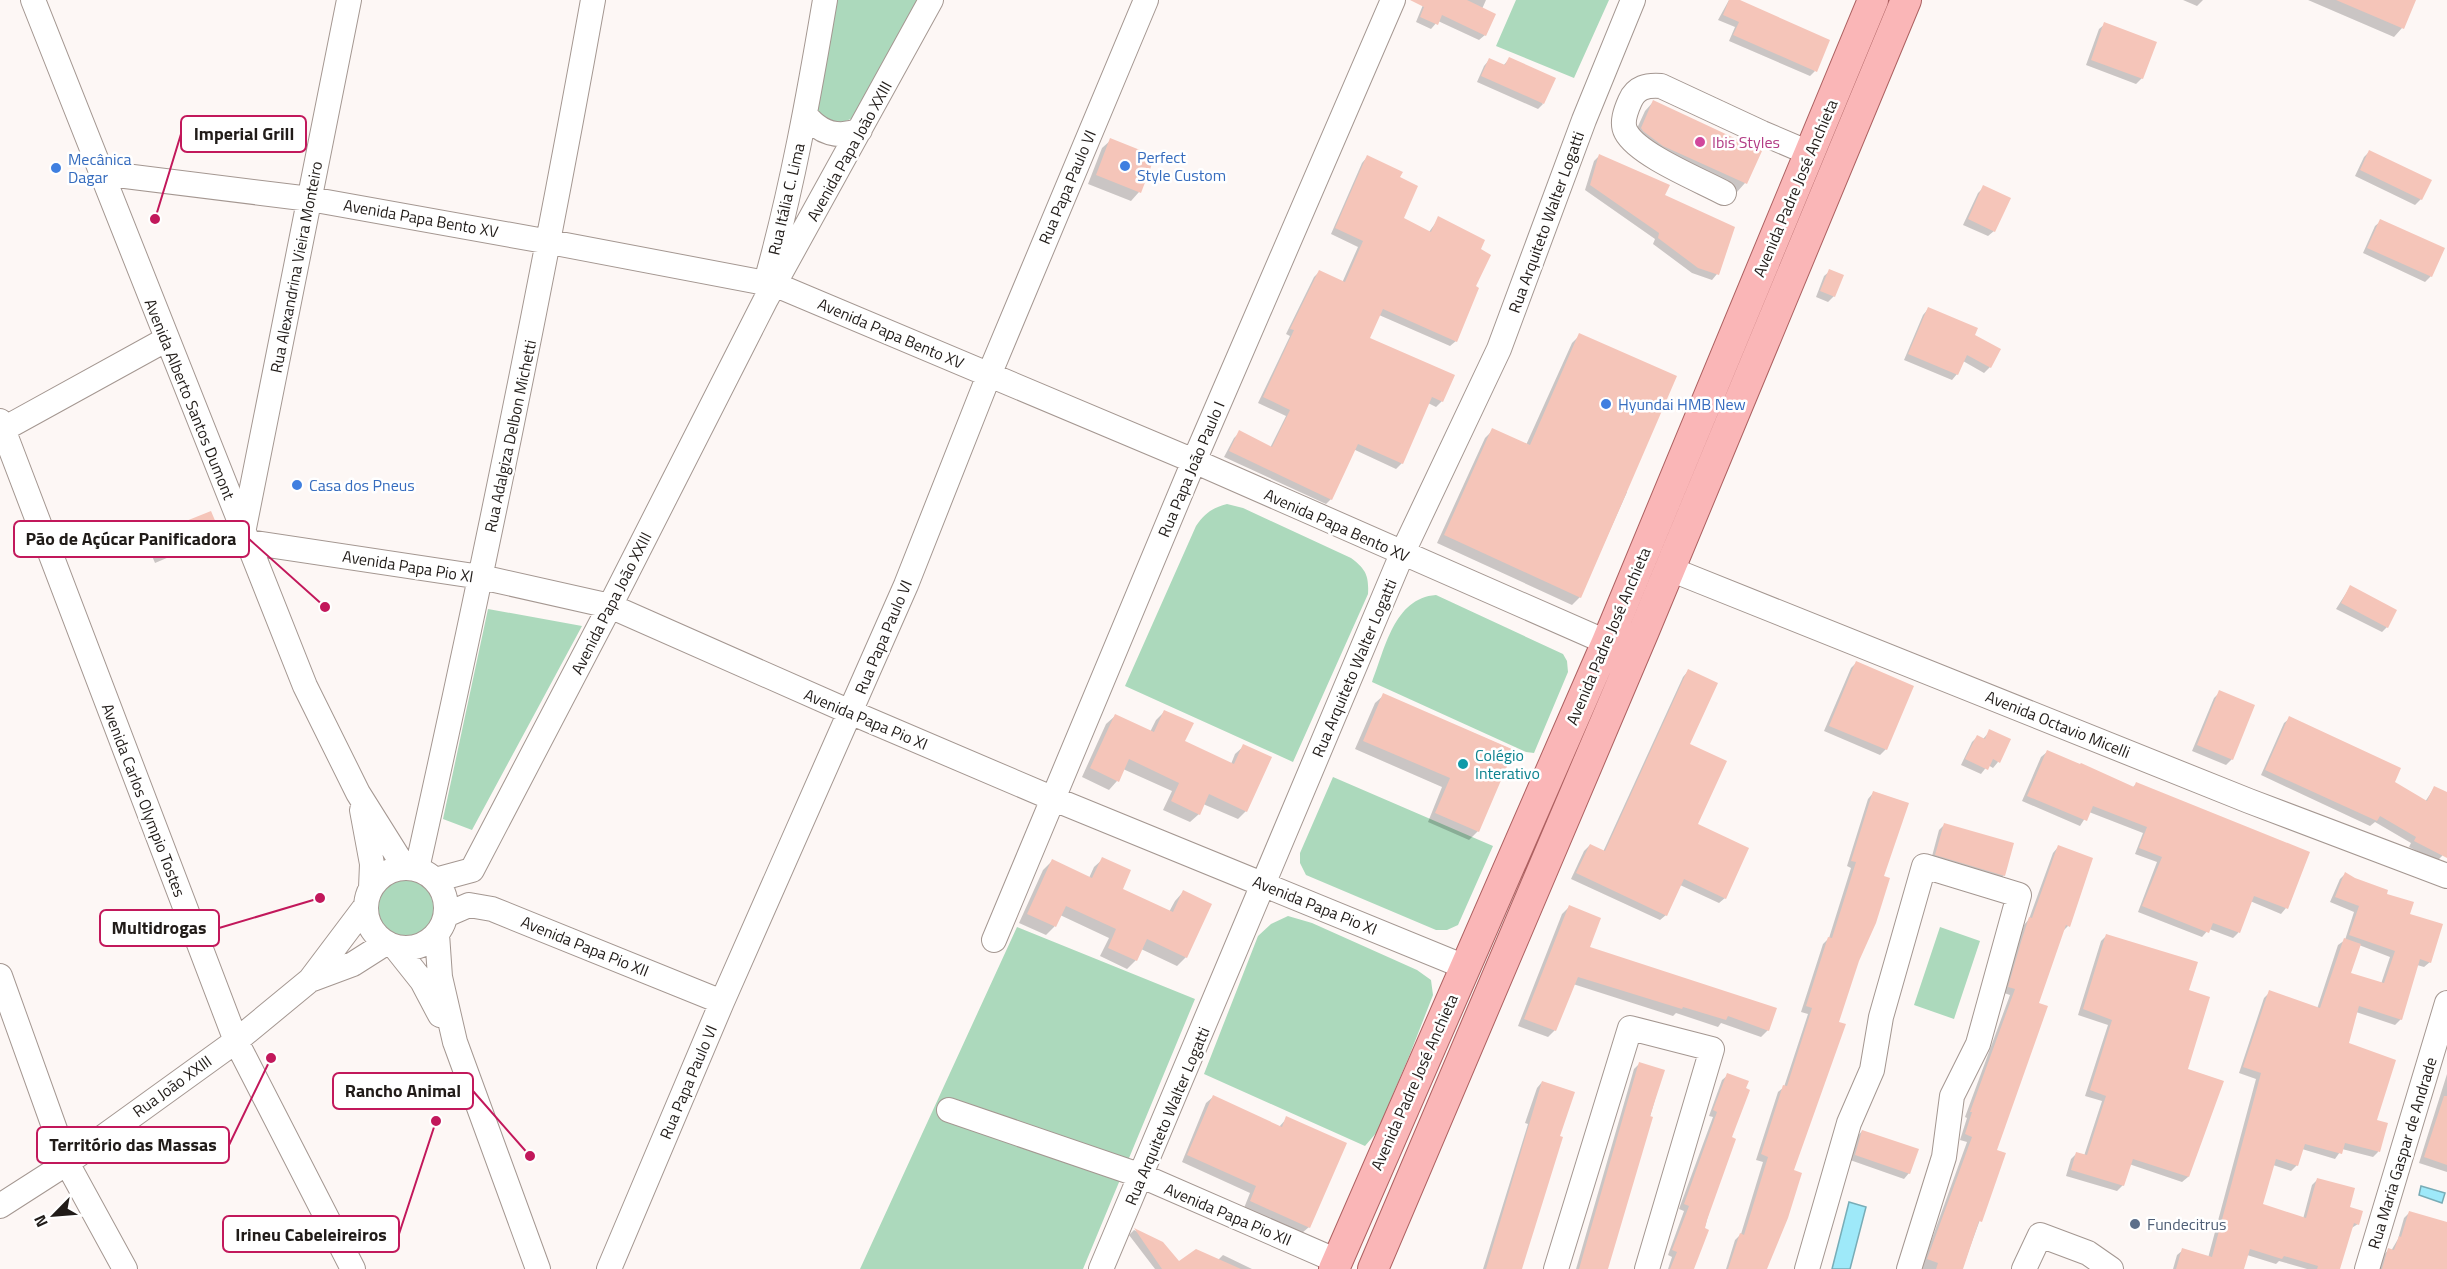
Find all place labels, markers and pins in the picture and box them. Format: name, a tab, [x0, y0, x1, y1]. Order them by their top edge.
callout: Imperial Grill	[181, 116, 306, 152]
place label: Ibis Styles	[1712, 130, 1780, 154]
marker: Ibis Styles	[1693, 135, 1707, 149]
place label: Perfect Style Custom	[1137, 145, 1226, 187]
place label: Mecânica Dagar	[68, 147, 132, 189]
marker: Perfect Style Custom	[1118, 159, 1132, 173]
marker: Mecânica Dagar	[49, 161, 63, 175]
place label: Hyundai HMB New	[1618, 392, 1746, 416]
marker: Hyundai HMB New	[1599, 397, 1613, 411]
place label: Casa dos Pneus	[309, 473, 415, 497]
marker: Casa dos Pneus	[290, 478, 304, 492]
callout: Pão de Açúcar Panificadora	[14, 521, 249, 557]
place label: Colégio Interativo	[1475, 743, 1540, 785]
marker: Colégio Interativo	[1456, 757, 1470, 771]
callout: Multidrogas	[100, 910, 219, 946]
callout: Rancho Animal	[333, 1073, 473, 1109]
callout: Território das Massas	[37, 1127, 229, 1163]
place label: Fundecitrus	[2147, 1212, 2226, 1236]
callout: Irineu Cabeleireiros	[223, 1216, 399, 1252]
marker: Fundecitrus	[2128, 1217, 2142, 1231]

